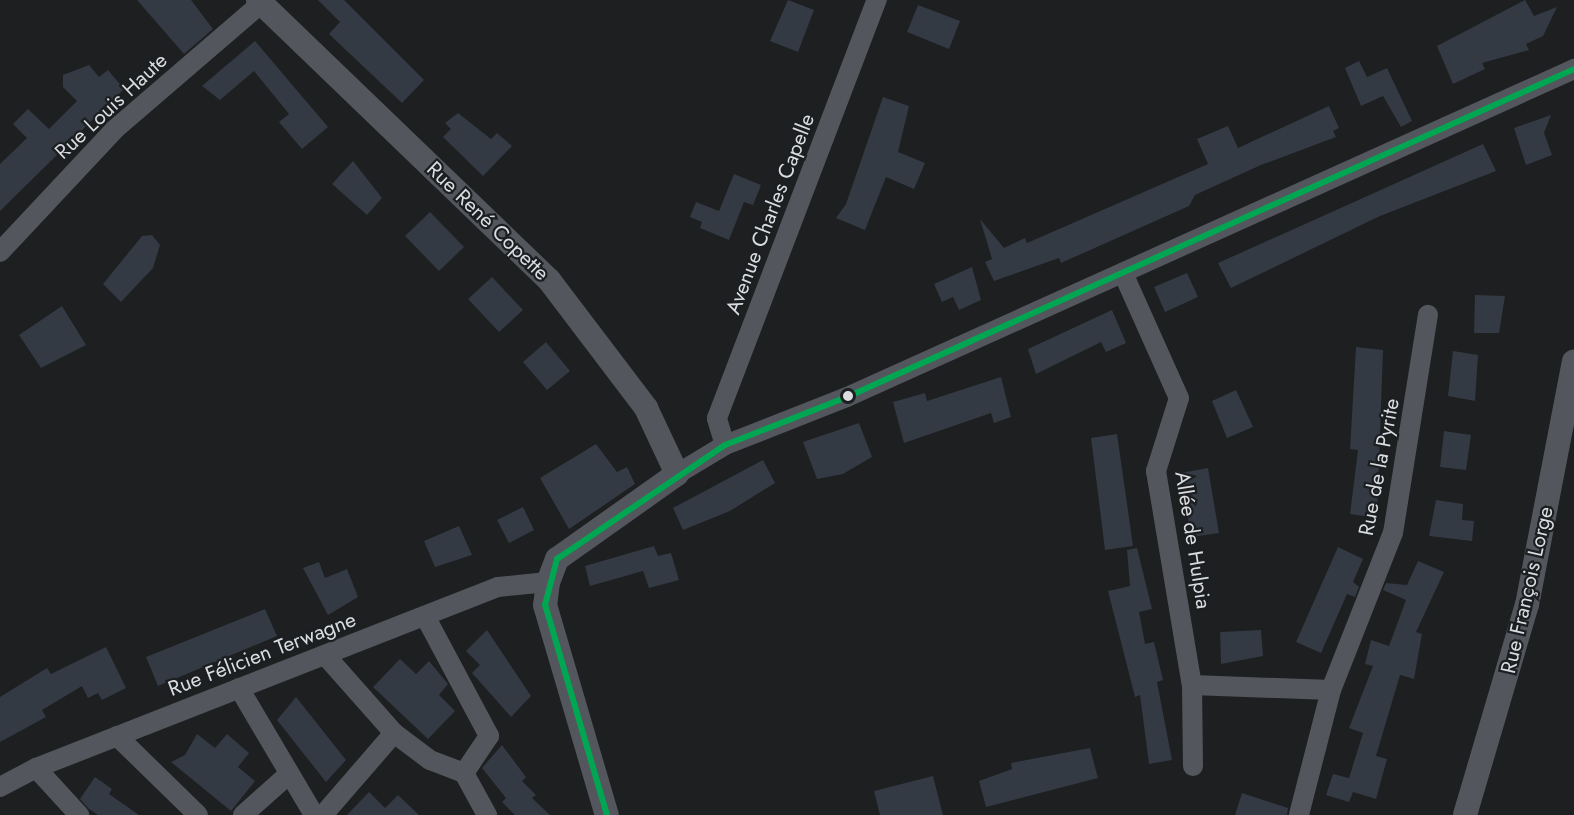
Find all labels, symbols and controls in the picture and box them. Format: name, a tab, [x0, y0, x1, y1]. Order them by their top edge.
street label: Rue Louis Haute	[50, 48, 172, 164]
street label: Avenue Charles Capelle	[720, 110, 820, 318]
street label: Rue René Copette	[422, 156, 554, 286]
unlabelled marker	[842, 390, 854, 402]
street label: Rue de la Pyrite	[1353, 396, 1405, 538]
street label: Allée de Hulpia	[1170, 469, 1216, 611]
street label: Rue François Lorge	[1496, 504, 1558, 676]
street label: Rue Félicien Terwagne	[165, 607, 359, 701]

